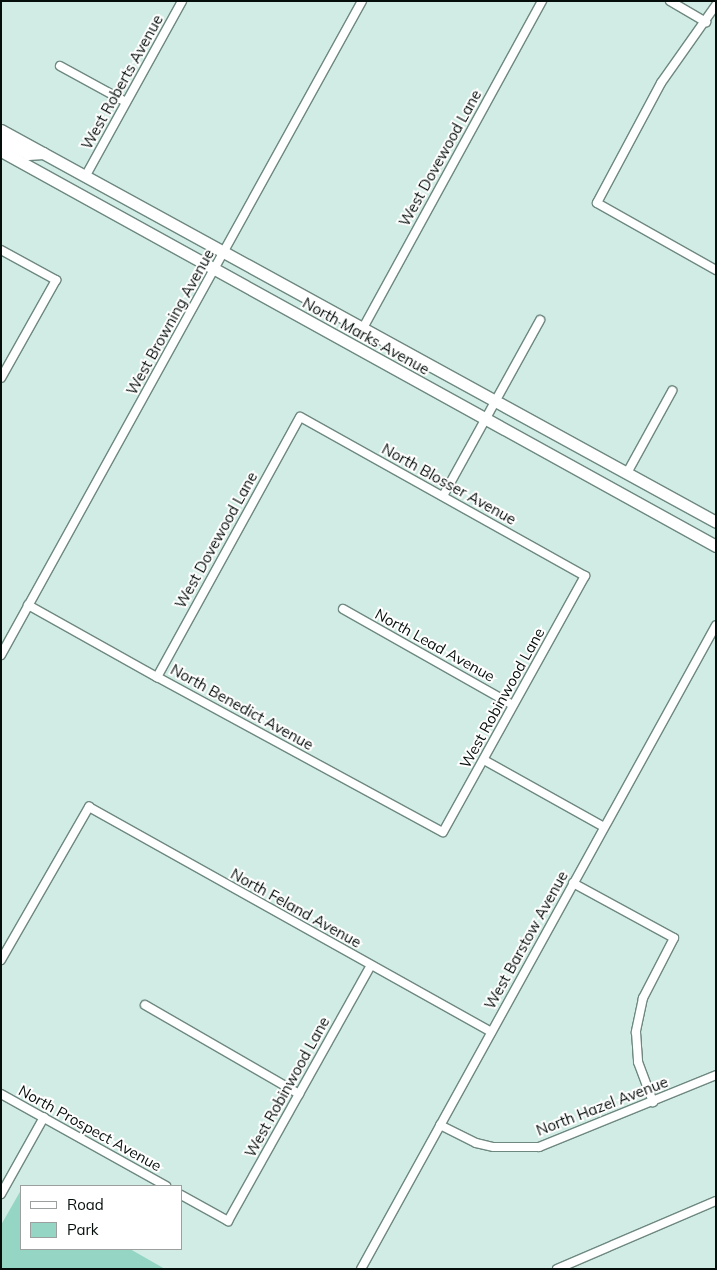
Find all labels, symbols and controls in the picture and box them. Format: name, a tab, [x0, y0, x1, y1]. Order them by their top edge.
street label: West Roberts Avenue	[77, 12, 167, 152]
street label: West Dovewood Lane	[395, 87, 485, 229]
street label: West Browning Avenue	[122, 246, 218, 398]
street label: North Marks Avenue	[300, 294, 432, 378]
street label: North Blosser Avenue	[379, 440, 519, 528]
street label: West Dovewood Lane	[171, 469, 261, 611]
street label: North Lead Avenue	[372, 605, 498, 685]
street label: West Robinwood Lane	[456, 625, 548, 771]
street label: North Benedict Avenue	[168, 660, 316, 754]
street label: North Feland Avenue	[228, 865, 364, 951]
street label: West Barstow Avenue	[480, 868, 572, 1012]
street label: West Robinwood Lane	[241, 1014, 333, 1160]
street label: North Hazel Avenue	[534, 1073, 670, 1139]
street label: North Prospect Avenue	[15, 1081, 165, 1175]
legend	[20, 1185, 182, 1250]
text: Road	[67, 1195, 104, 1214]
text: Park	[67, 1220, 99, 1239]

